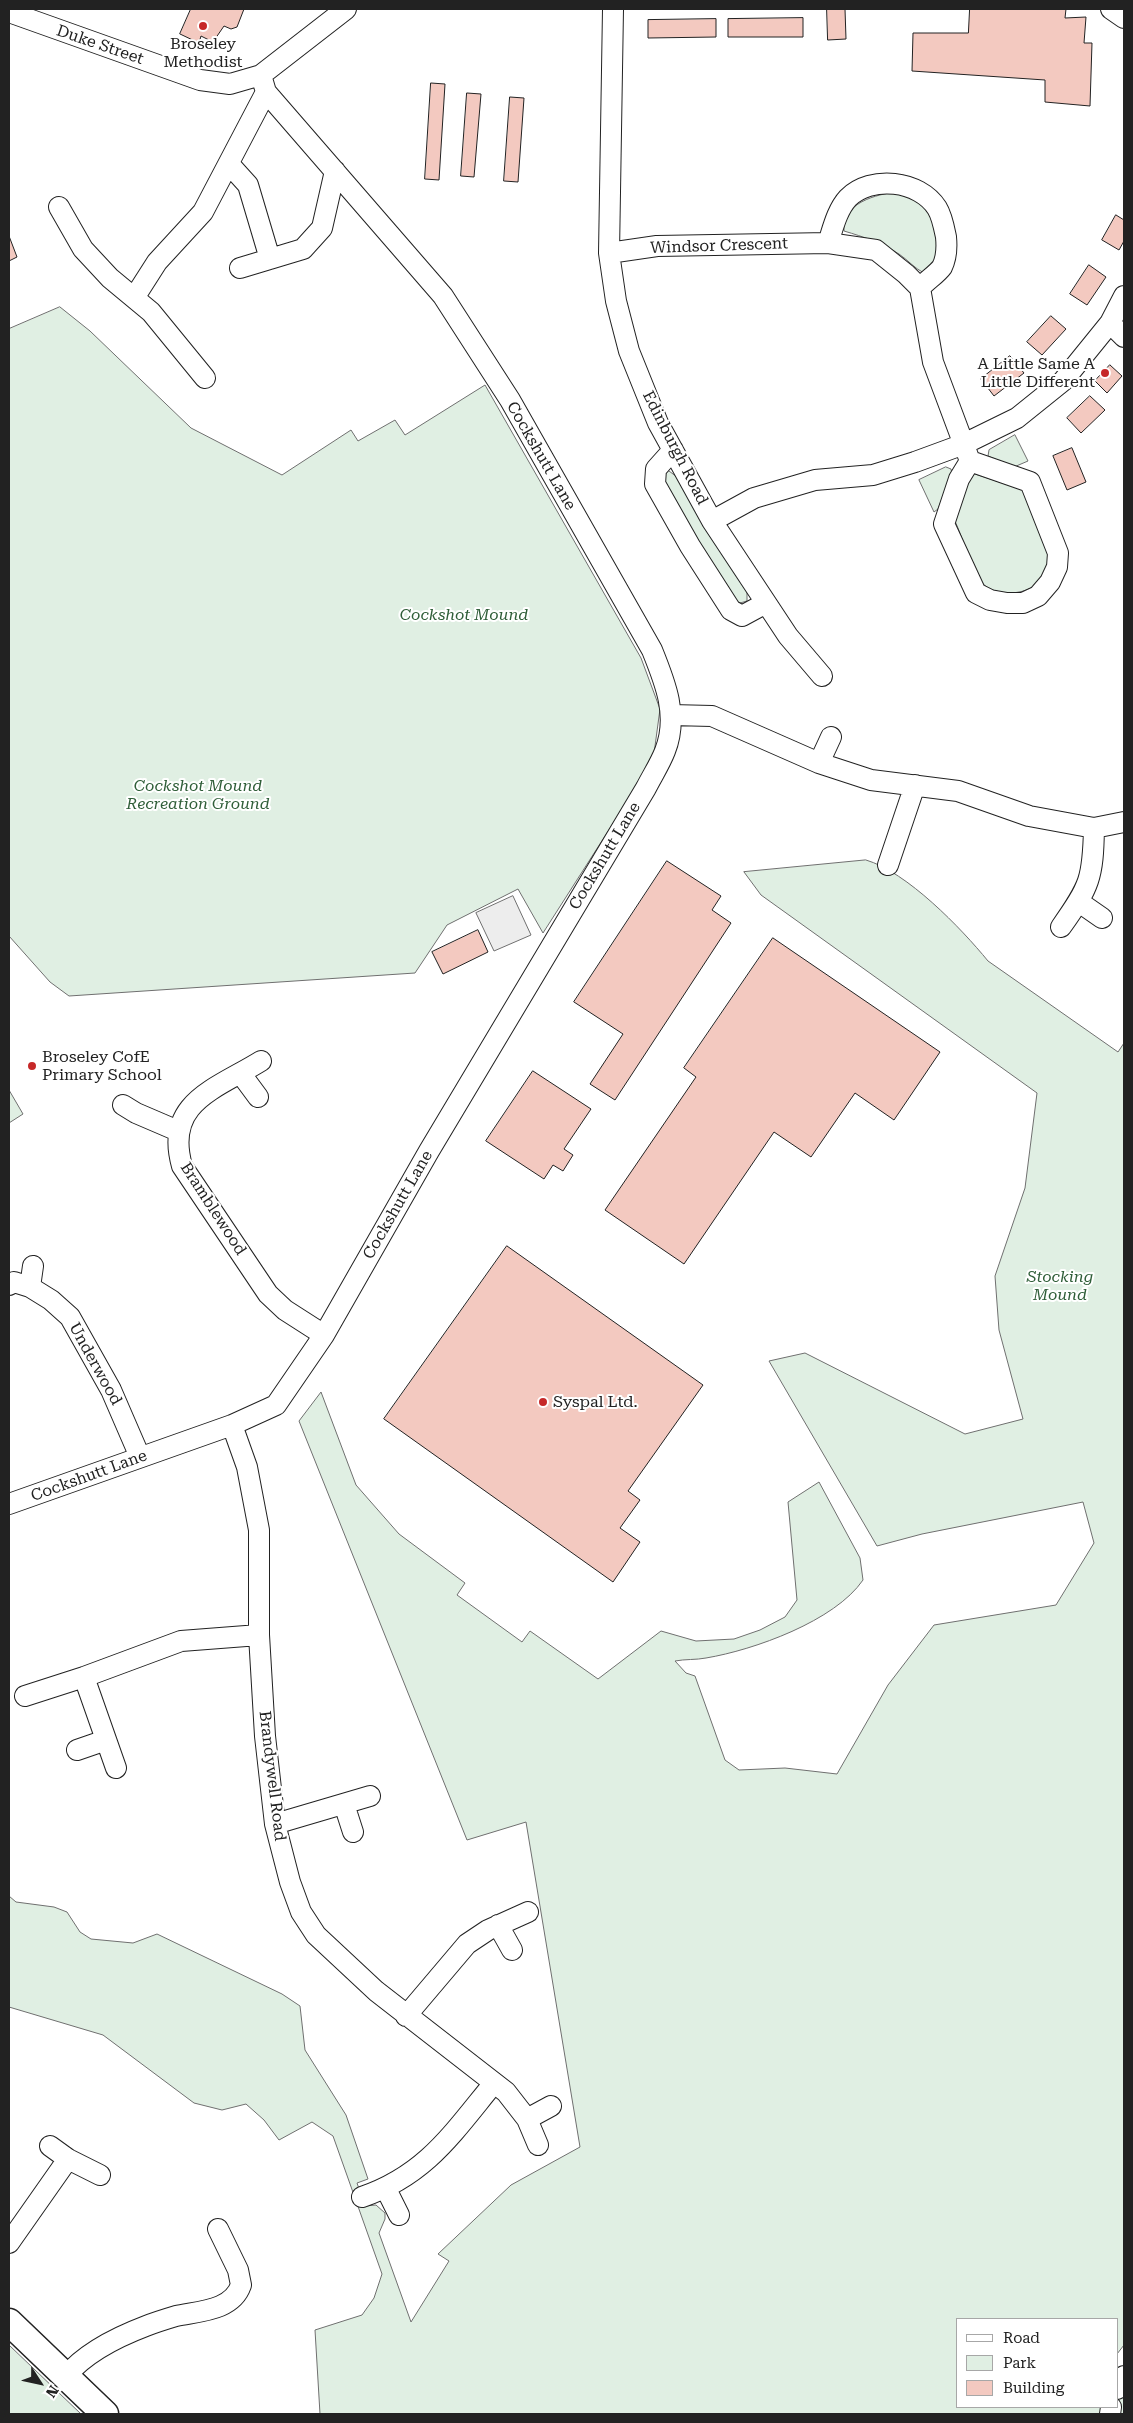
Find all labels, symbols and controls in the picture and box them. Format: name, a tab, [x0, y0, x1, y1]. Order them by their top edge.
marker: Broseley Methodist	[197, 20, 209, 32]
street label: Duke Street	[54, 21, 146, 69]
place label: Broseley Methodist	[163, 34, 243, 72]
street label: Windsor Crescent	[650, 234, 788, 258]
place label: A Little Same A Little Different	[978, 354, 1095, 392]
marker: A Little Same A Little Different	[1099, 367, 1111, 379]
street label: Edinburgh Road	[638, 388, 712, 508]
street label: Cockshutt Lane	[502, 398, 580, 514]
park label: Cockshot Mound	[400, 605, 528, 625]
park label: Cockshot Mound Recreation Ground	[126, 776, 270, 814]
street label: Cockshutt Lane	[565, 799, 645, 913]
place label: Broseley CofE Primary School	[42, 1047, 162, 1085]
marker: Broseley CofE Primary School	[26, 1060, 38, 1072]
street label: Cockshutt Lane	[359, 1147, 437, 1263]
street label: Bramblewood	[176, 1159, 250, 1259]
park label: Stocking Mound	[1027, 1267, 1093, 1305]
street label: Underwood	[64, 1319, 126, 1409]
place label: Syspal Ltd.	[553, 1392, 638, 1412]
marker: Syspal Ltd.	[537, 1396, 549, 1408]
street label: Cockshutt Lane	[28, 1446, 150, 1506]
street label: Brandywell Road	[254, 1710, 290, 1842]
legend	[956, 2318, 1118, 2408]
text: Road	[1003, 2329, 1040, 2347]
text: Park	[1003, 2354, 1036, 2372]
north arrow	[15, 2358, 65, 2408]
text: Building	[1003, 2379, 1064, 2397]
text: N	[43, 2383, 62, 2401]

